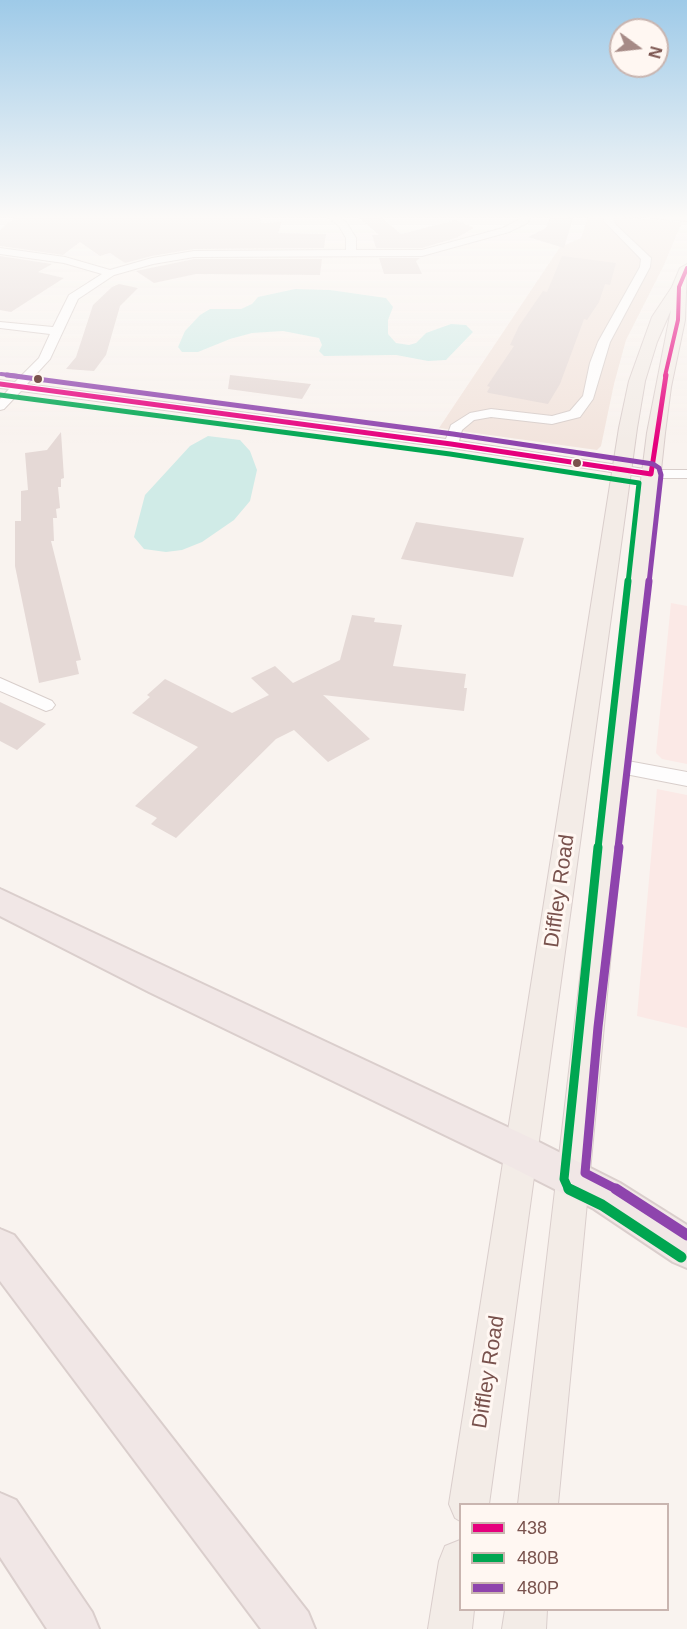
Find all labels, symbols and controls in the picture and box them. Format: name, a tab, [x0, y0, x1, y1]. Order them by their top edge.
north arrow	[609, 18, 669, 78]
text: N	[645, 44, 665, 60]
unlabelled marker	[32, 373, 44, 385]
unlabelled marker	[571, 457, 583, 469]
street label: Diffley Road	[540, 833, 580, 949]
street label: Diffley Road	[468, 1314, 510, 1430]
legend	[459, 1503, 669, 1611]
text: 438	[517, 1518, 547, 1538]
text: 480B	[517, 1548, 559, 1568]
text: 480P	[517, 1578, 559, 1598]

